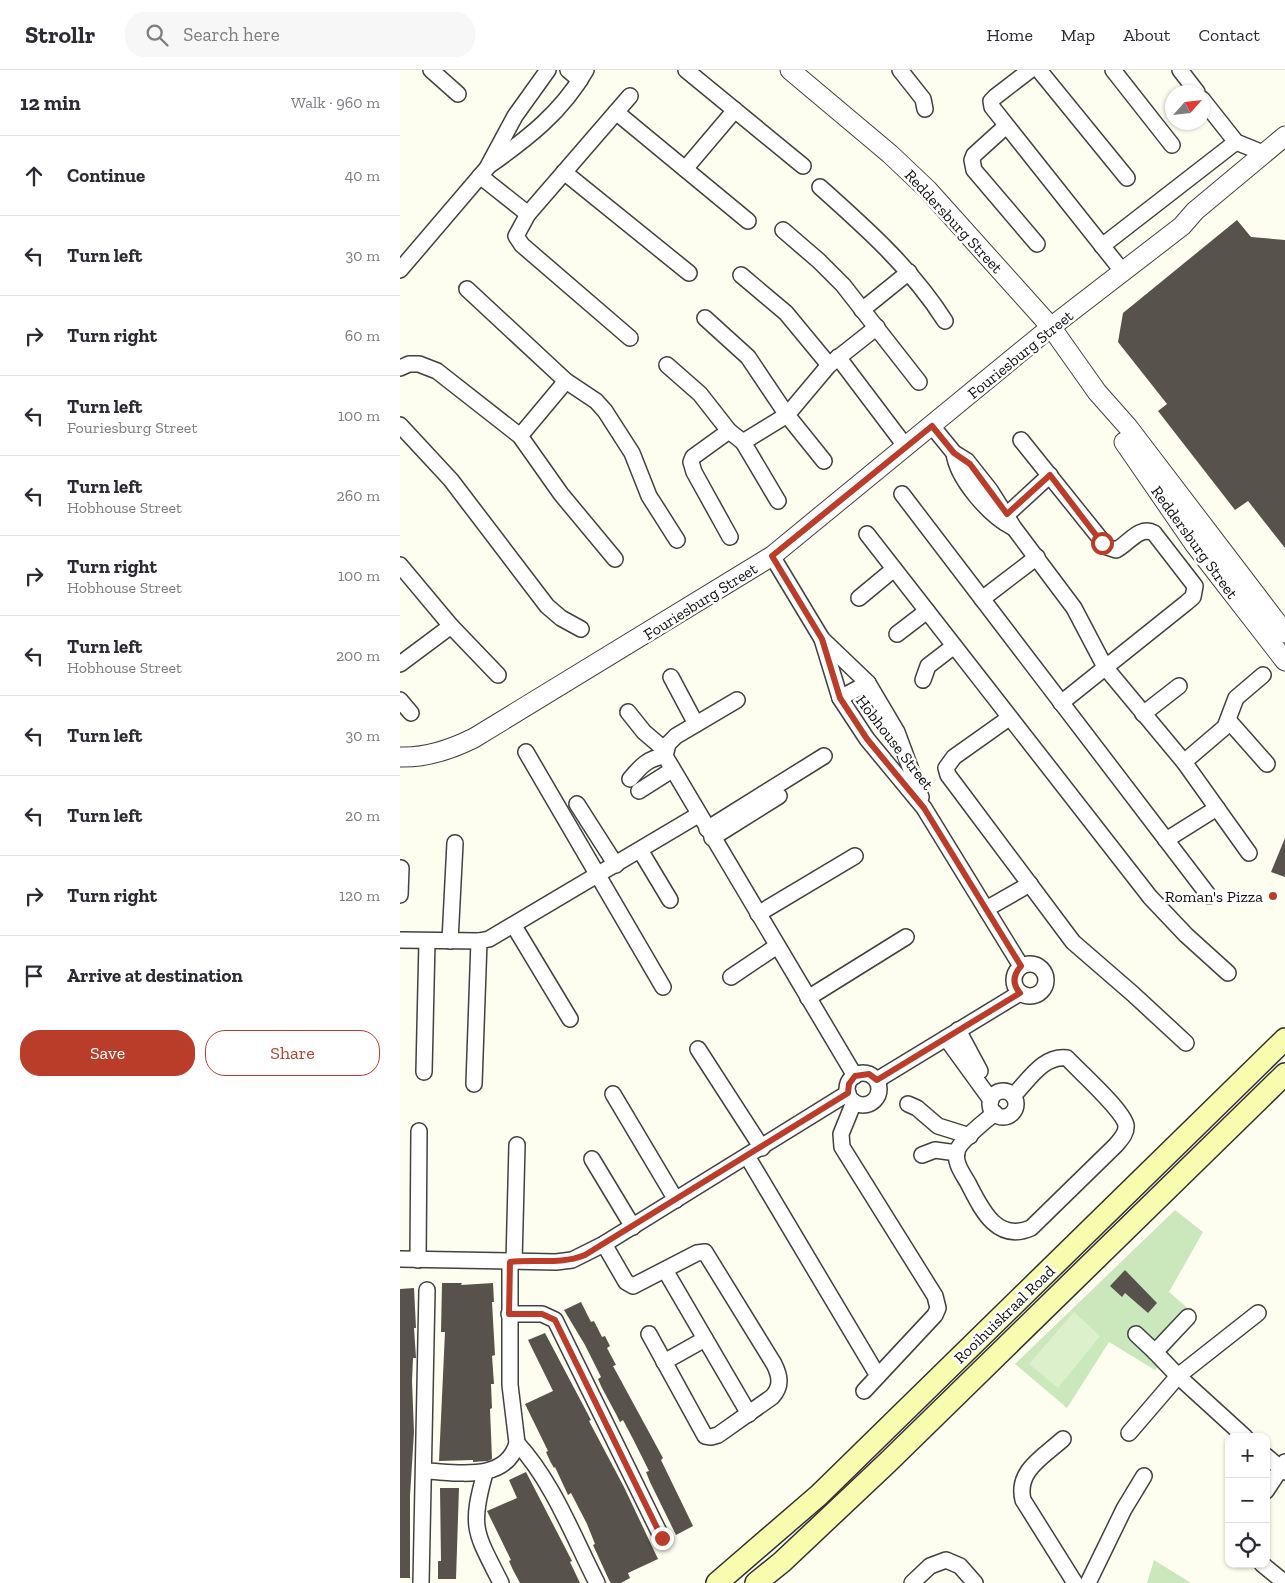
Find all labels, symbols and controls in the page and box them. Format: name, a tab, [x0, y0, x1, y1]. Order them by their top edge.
search box	[125, 12, 475, 57]
text: Strollr	[25, 20, 95, 49]
icon: search	[143, 21, 171, 49]
text: Search here	[183, 23, 280, 46]
text: Home	[986, 24, 1033, 46]
text: Map	[1061, 24, 1095, 46]
text: About	[1123, 24, 1170, 46]
text: Contact	[1198, 24, 1260, 46]
north arrow	[1165, 85, 1210, 130]
text: 12 min	[20, 90, 81, 115]
text: Walk · 960 m	[291, 93, 380, 112]
icon: ahead	[20, 162, 48, 190]
text: Continue	[67, 164, 145, 187]
text: 40 m	[345, 166, 380, 185]
street label: Reddersburg Street	[901, 166, 1007, 277]
icon: left	[20, 242, 48, 270]
text: Turn left	[67, 244, 142, 267]
text: 30 m	[346, 246, 380, 265]
street label: Fouriesburg Street	[964, 306, 1077, 403]
icon: right	[20, 322, 48, 350]
text: Turn right	[67, 324, 157, 347]
text: 60 m	[345, 326, 380, 345]
text: Turn left	[67, 395, 142, 418]
icon: left	[20, 402, 48, 430]
text: 100 m	[338, 406, 380, 425]
text: Fouriesburg Street	[67, 418, 197, 437]
text: Turn left	[67, 475, 142, 498]
icon: left	[20, 482, 48, 510]
street label: Reddersburg Street	[1147, 482, 1242, 602]
text: 260 m	[337, 486, 380, 505]
text: Hobhouse Street	[67, 498, 182, 517]
route start	[1091, 532, 1114, 555]
text: Turn right	[67, 555, 157, 578]
street label: Fouriesburg Street	[640, 559, 761, 644]
icon: right	[20, 562, 48, 590]
text: 100 m	[338, 566, 380, 585]
text: Hobhouse Street	[67, 578, 182, 597]
text: Turn left	[67, 635, 142, 658]
icon: left	[20, 642, 48, 670]
text: 200 m	[336, 646, 380, 665]
text: Hobhouse Street	[67, 658, 182, 677]
street label: Hobhouse Street	[852, 691, 938, 793]
icon: left	[20, 722, 48, 750]
text: Turn left	[67, 724, 142, 747]
text: 30 m	[346, 726, 380, 745]
icon: left	[20, 802, 48, 830]
text: Turn left	[67, 804, 142, 827]
text: 20 m	[345, 806, 380, 825]
icon: right	[20, 882, 48, 910]
text: Turn right	[67, 884, 157, 907]
text: 120 m	[339, 886, 380, 905]
place label: Roman's Pizza	[1165, 887, 1263, 906]
marker: Roman's Pizza	[1267, 890, 1279, 902]
icon: arrive	[20, 962, 48, 990]
text: Arrive at destination	[67, 964, 243, 987]
button: Save	[20, 1030, 195, 1076]
button: Share	[205, 1030, 380, 1076]
street label: Rooihuiskraal Road	[950, 1261, 1059, 1367]
map controls	[1225, 1433, 1270, 1568]
button: +	[1225, 1433, 1270, 1478]
button: −	[1225, 1478, 1270, 1523]
button: locate	[1225, 1523, 1270, 1568]
route end	[651, 1527, 674, 1550]

